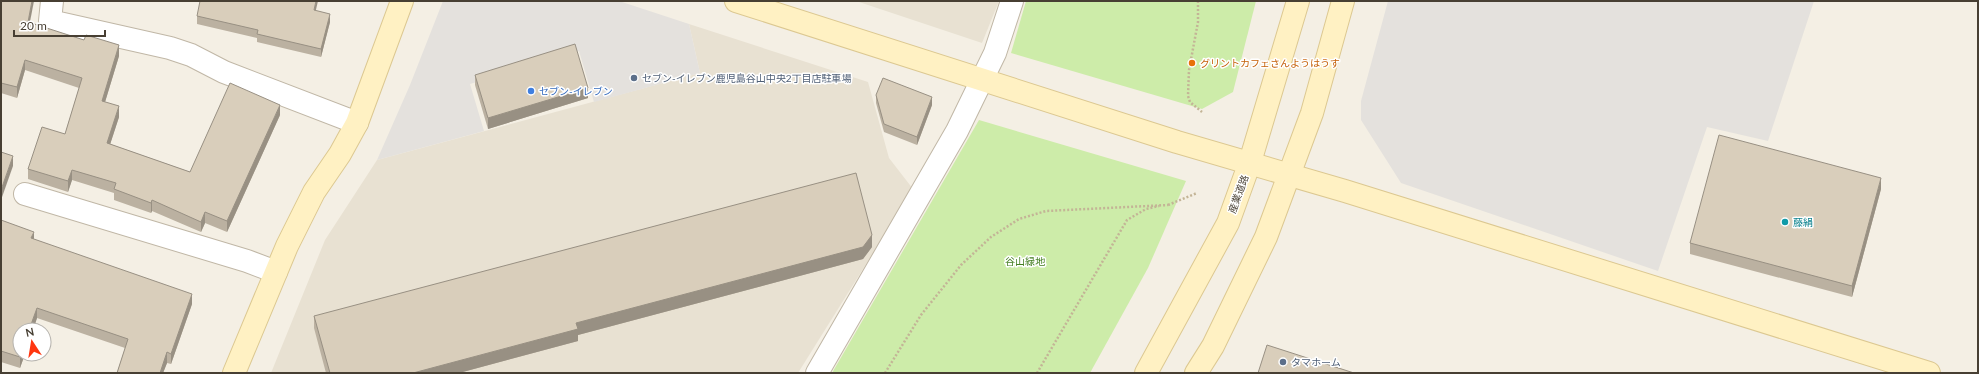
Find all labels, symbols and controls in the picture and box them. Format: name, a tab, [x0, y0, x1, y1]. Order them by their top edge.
scale bar	[14, 12, 105, 38]
text: 20 m	[20, 18, 47, 33]
place label: グリントカフェさんようはうす	[1200, 57, 1340, 69]
marker: グリントカフェさんようはうす	[1187, 58, 1197, 68]
place label: セブン-イレブン鹿児島谷山中央2丁目店駐車場	[642, 72, 852, 84]
marker: セブン-イレブン鹿児島谷山中央2丁目店駐車場	[629, 73, 639, 83]
place label: セブン-イレブン	[539, 85, 613, 97]
marker: セブン-イレブン	[526, 86, 536, 96]
street label: 産業道路	[1226, 173, 1250, 215]
place label: 藤絹	[1793, 216, 1813, 228]
marker: 藤絹	[1780, 217, 1790, 227]
park label: 谷山緑地	[1005, 255, 1046, 267]
north arrow	[12, 322, 52, 362]
text: N	[24, 324, 35, 339]
place label: タマホーム	[1291, 356, 1341, 368]
marker: タマホーム	[1278, 357, 1288, 367]

